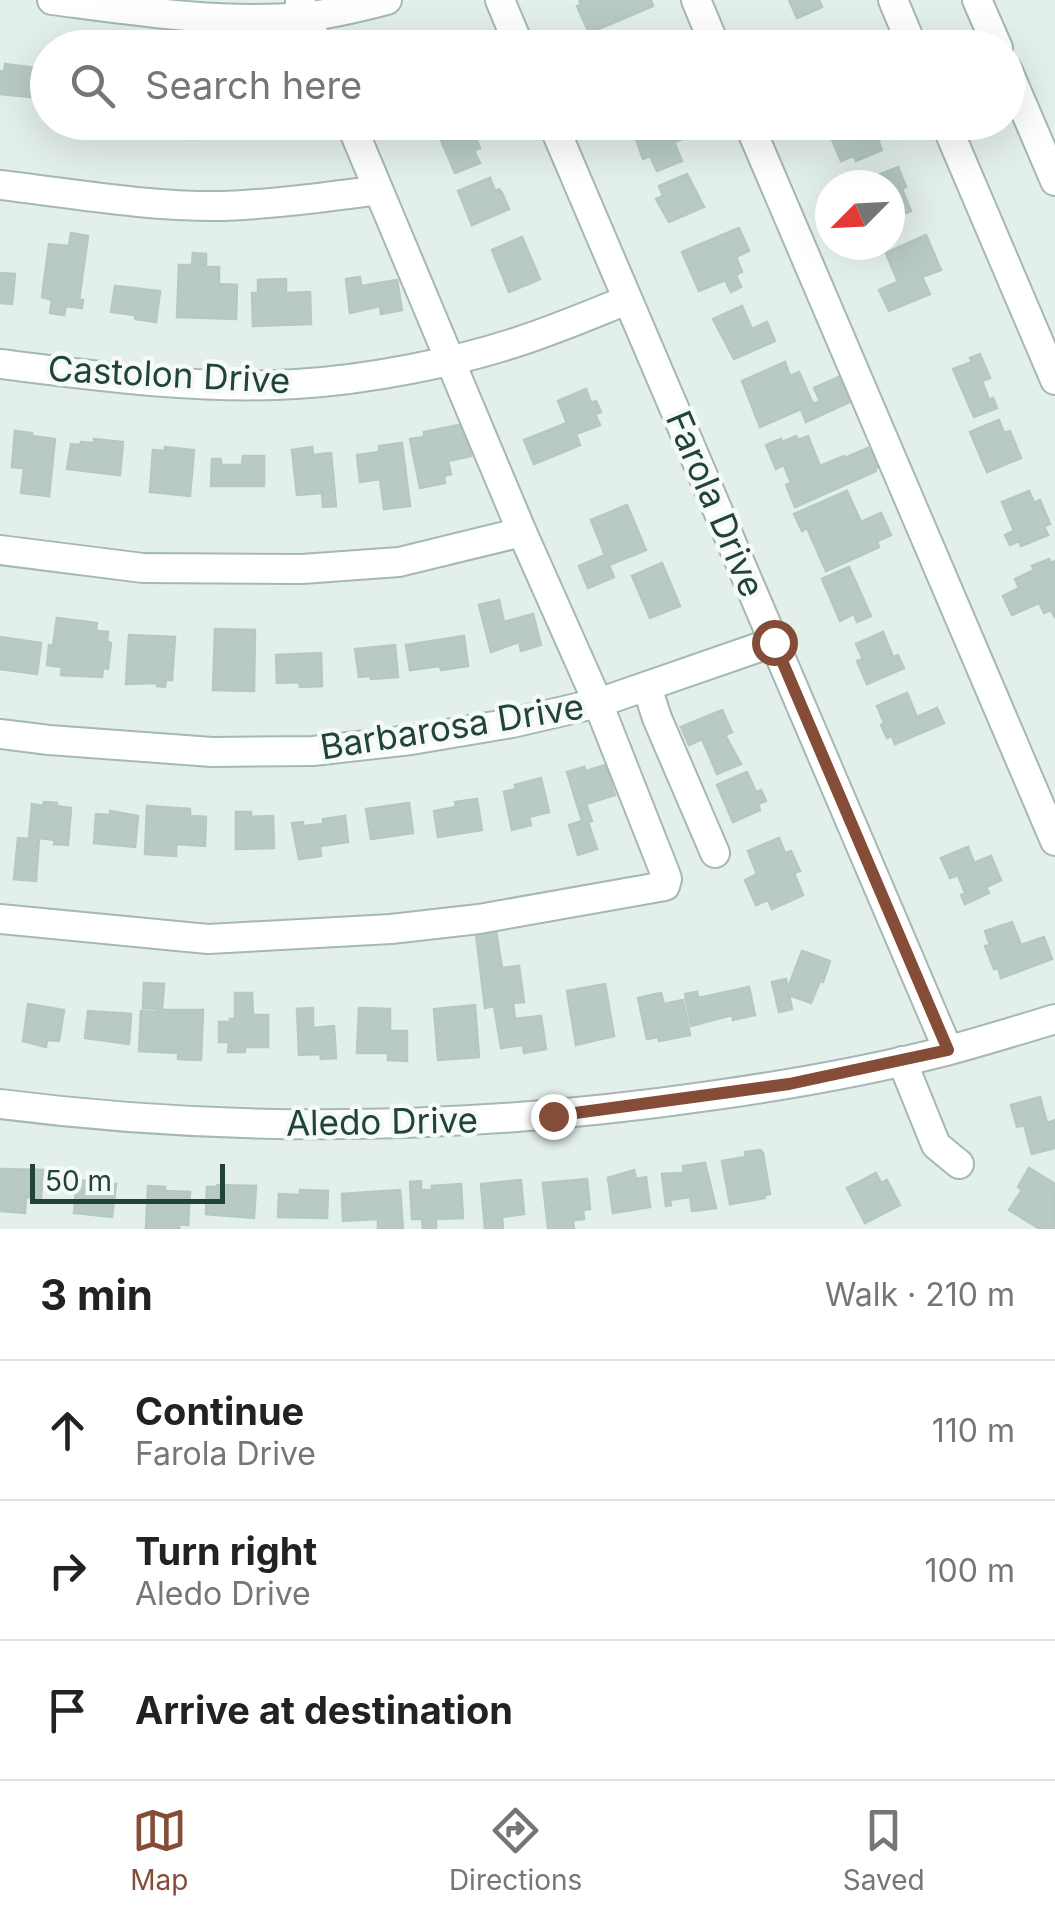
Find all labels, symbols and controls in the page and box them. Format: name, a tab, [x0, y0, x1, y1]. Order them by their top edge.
search box	[30, 30, 1025, 140]
icon: search	[65, 58, 120, 113]
text: Search here	[145, 62, 362, 108]
north arrow	[815, 170, 905, 260]
street label: Castolon Drive	[47, 347, 291, 401]
street label: Farola Drive	[658, 404, 774, 603]
route start	[752, 620, 798, 666]
street label: Barbarosa Drive	[317, 684, 587, 768]
route end	[531, 1094, 577, 1140]
street label: Aledo Drive	[286, 1098, 478, 1144]
scale bar	[30, 1159, 225, 1204]
text: 50 m	[45, 1164, 112, 1198]
text: 3 min	[40, 1269, 153, 1320]
text: Walk · 210 m	[825, 1275, 1015, 1314]
text: Continue	[135, 1388, 304, 1434]
icon: ahead	[40, 1403, 95, 1458]
text: 110 m	[932, 1411, 1015, 1450]
text: Farola Drive	[135, 1434, 316, 1473]
text: Turn right	[135, 1528, 317, 1574]
icon: right	[40, 1543, 95, 1598]
text: 100 m	[925, 1551, 1015, 1590]
text: Aledo Drive	[135, 1574, 311, 1613]
icon: arrive	[40, 1683, 95, 1738]
text: Arrive at destination	[135, 1687, 513, 1733]
tab: Map	[130, 1803, 188, 1897]
tab: Directions	[449, 1803, 582, 1897]
tab: Saved	[843, 1803, 925, 1897]

